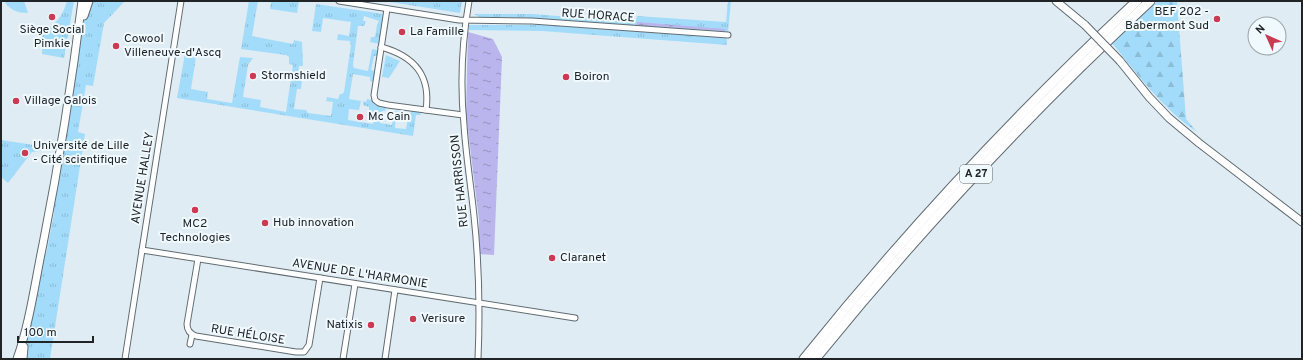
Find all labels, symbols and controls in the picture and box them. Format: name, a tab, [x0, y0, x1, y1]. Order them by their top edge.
place label: BEF 202 - Babermont Sud	[1125, 4, 1209, 34]
street label: RUE HORACE	[561, 5, 635, 27]
marker: Siège Social Pimkie	[47, 12, 57, 22]
marker: BEF 202 - Babermont Sud	[1212, 14, 1222, 24]
north arrow	[1247, 16, 1287, 56]
place label: Siège Social Pimkie	[19, 22, 85, 52]
text: N	[1253, 22, 1268, 37]
place label: La Famille	[410, 24, 464, 40]
marker: La Famille	[397, 27, 407, 37]
place label: Cowool Villeneuve-d'Ascq	[124, 31, 221, 61]
marker: Cowool Villeneuve-d'Ascq	[111, 41, 121, 51]
place label: Stormshield	[261, 68, 326, 84]
place label: Boiron	[574, 69, 609, 85]
marker: Stormshield	[248, 71, 258, 81]
marker: Boiron	[561, 72, 571, 82]
place label: Village Galois	[24, 93, 97, 109]
marker: Village Galois	[11, 96, 21, 106]
place label: Mc Cain	[368, 109, 410, 125]
marker: Mc Cain	[355, 112, 365, 122]
street label: AVENUE HALLEY	[128, 131, 158, 225]
street label: RUE HARRISSON	[447, 134, 473, 228]
place label: Université de Lille ‐ Cité scientifique	[33, 138, 129, 168]
marker: Université de Lille ‐ Cité scientifique	[20, 148, 30, 158]
road number: A 27	[960, 165, 992, 183]
marker: MC2 Technologies	[190, 205, 200, 215]
place label: Hub innovation	[273, 215, 354, 231]
place label: MC2 Technologies	[160, 216, 230, 246]
marker: Hub innovation	[260, 218, 270, 228]
place label: Claranet	[560, 250, 606, 266]
marker: Claranet	[547, 253, 557, 263]
street label: AVENUE DE L'HARMONIE	[291, 255, 429, 293]
place label: Verisure	[421, 311, 465, 327]
marker: Verisure	[408, 314, 418, 324]
place label: Natixis	[327, 317, 363, 333]
scale bar	[18, 318, 93, 344]
marker: Natixis	[366, 320, 376, 330]
street label: RUE HÉLOISE	[210, 321, 286, 349]
text: 100 m	[24, 325, 57, 341]

